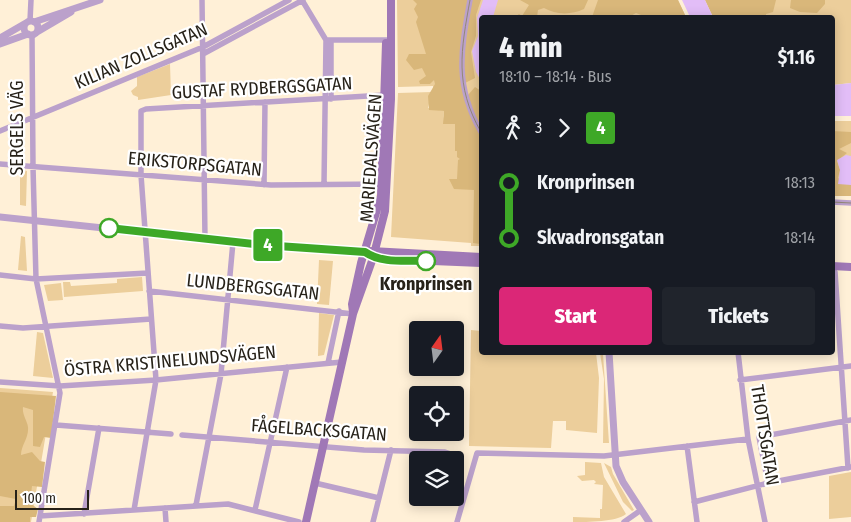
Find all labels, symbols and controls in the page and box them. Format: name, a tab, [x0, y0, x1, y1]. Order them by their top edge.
street label: KILIAN ZOLLSGATAN	[71, 18, 211, 94]
text: 4 min	[499, 31, 562, 64]
text: $1.16	[778, 46, 815, 69]
text: 18:10 – 18:14 · Bus	[499, 67, 611, 86]
street label: GUSTAF RYDBERGSGATAN	[171, 72, 353, 104]
street label: SERGELS VÄG	[6, 80, 28, 176]
street label: MARIEDALSVÄGEN	[356, 93, 386, 223]
icon: walk	[499, 114, 527, 142]
icon: forward	[550, 114, 578, 142]
text: 4	[596, 117, 605, 139]
text: 3	[535, 118, 542, 137]
street label: ERIKSTORPSGATAN	[127, 147, 263, 181]
text: Kronprinsen	[537, 171, 635, 194]
text: 18:13	[785, 173, 815, 192]
unlabelled marker	[99, 218, 119, 238]
text: Skvadronsgatan	[537, 226, 664, 249]
text: 18:14	[784, 228, 815, 247]
line badge: 4	[252, 229, 284, 261]
text: 4	[263, 234, 273, 256]
marker: Kronprinsen	[416, 251, 436, 271]
street label: LUNDBERGSGATAN	[185, 269, 321, 305]
place label: Kronprinsen	[380, 273, 472, 295]
button: Start	[499, 287, 652, 345]
button: Tickets	[662, 287, 815, 345]
north arrow	[409, 321, 464, 376]
map controls	[409, 321, 464, 506]
street label: ÖSTRA KRISTINELUNDSVÄGEN	[63, 341, 277, 381]
street label: THOTTSGATAN	[746, 383, 784, 487]
button: locate	[409, 386, 464, 441]
street label: FÅGELBACKSGATAN	[250, 413, 388, 446]
button: layers	[409, 451, 464, 506]
scale bar	[15, 487, 89, 510]
text: 100 m	[22, 490, 56, 507]

